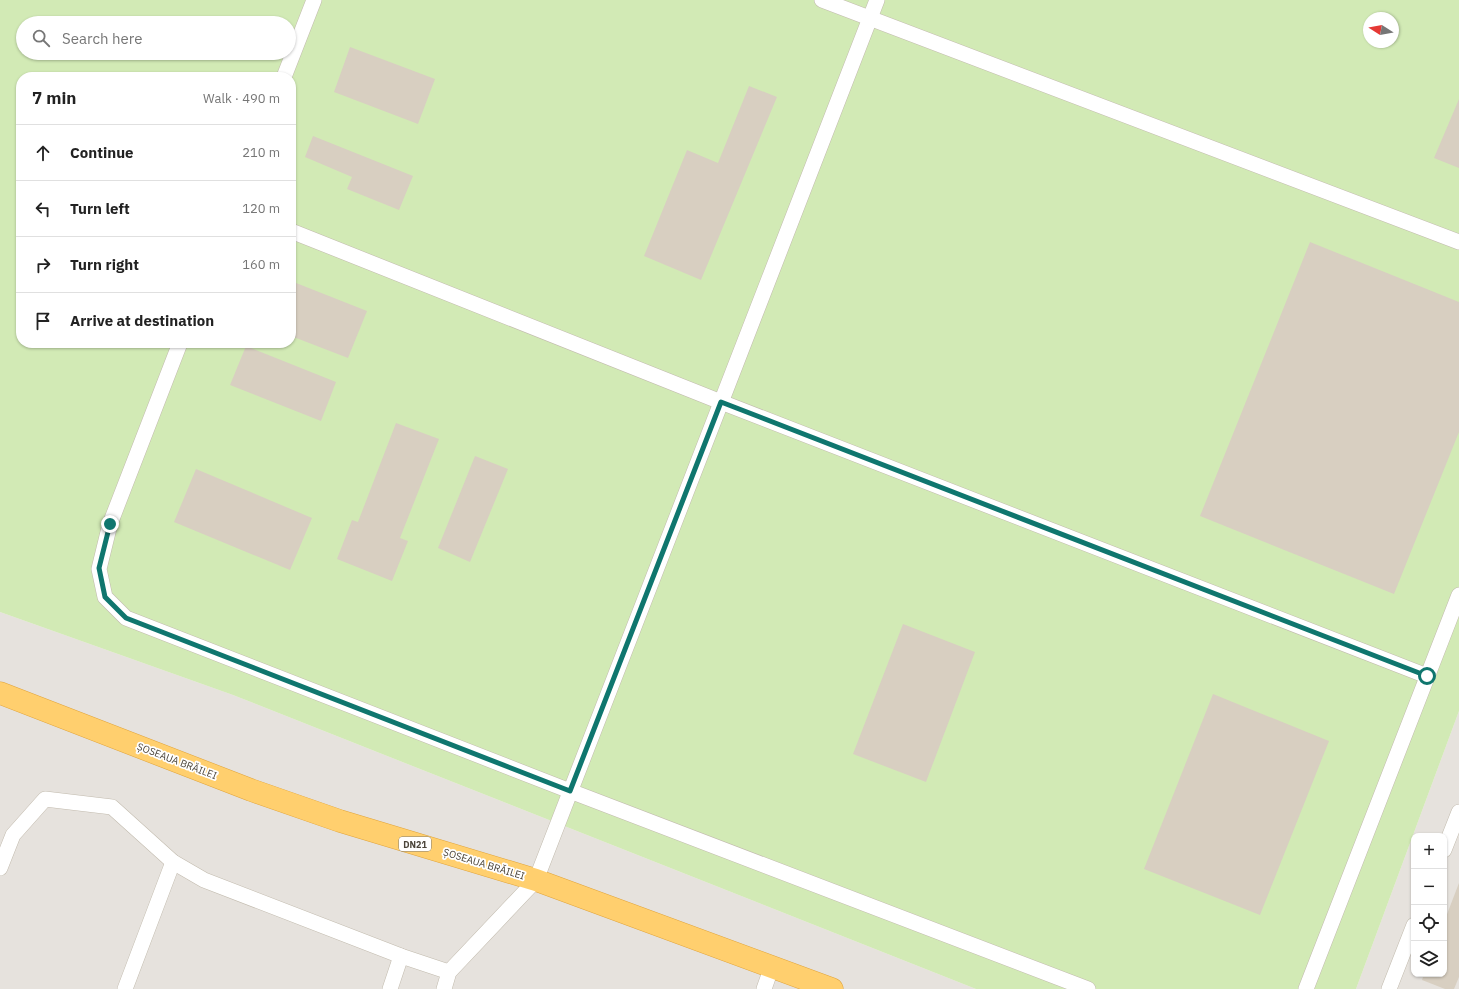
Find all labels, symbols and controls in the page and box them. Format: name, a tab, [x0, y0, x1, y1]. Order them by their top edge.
north arrow	[1363, 12, 1399, 48]
search box	[16, 16, 296, 60]
icon: search	[30, 27, 52, 49]
text: Search here	[62, 29, 142, 48]
text: 7 min	[32, 87, 76, 109]
text: Walk · 490 m	[203, 90, 280, 107]
icon: ahead	[32, 142, 54, 164]
text: Continue	[70, 143, 134, 162]
text: 210 m	[242, 144, 280, 161]
icon: left	[32, 198, 54, 220]
text: Turn left	[70, 199, 130, 218]
text: 120 m	[242, 200, 280, 217]
icon: right	[32, 254, 54, 276]
text: Turn right	[70, 255, 139, 274]
text: 160 m	[242, 256, 280, 273]
icon: arrive	[32, 310, 54, 332]
text: Arrive at destination	[70, 311, 214, 330]
route end	[101, 515, 119, 533]
route start	[1418, 667, 1436, 685]
street label: ȘOSEAUA BRĂILEI	[135, 740, 219, 782]
map controls	[1411, 833, 1447, 977]
button: +	[1411, 833, 1447, 869]
road number: DN21	[399, 837, 431, 851]
street label: ȘOSEAUA BRĂILEI	[442, 845, 526, 883]
button: −	[1411, 869, 1447, 905]
button: locate	[1411, 905, 1447, 941]
button: layers	[1411, 941, 1447, 977]

